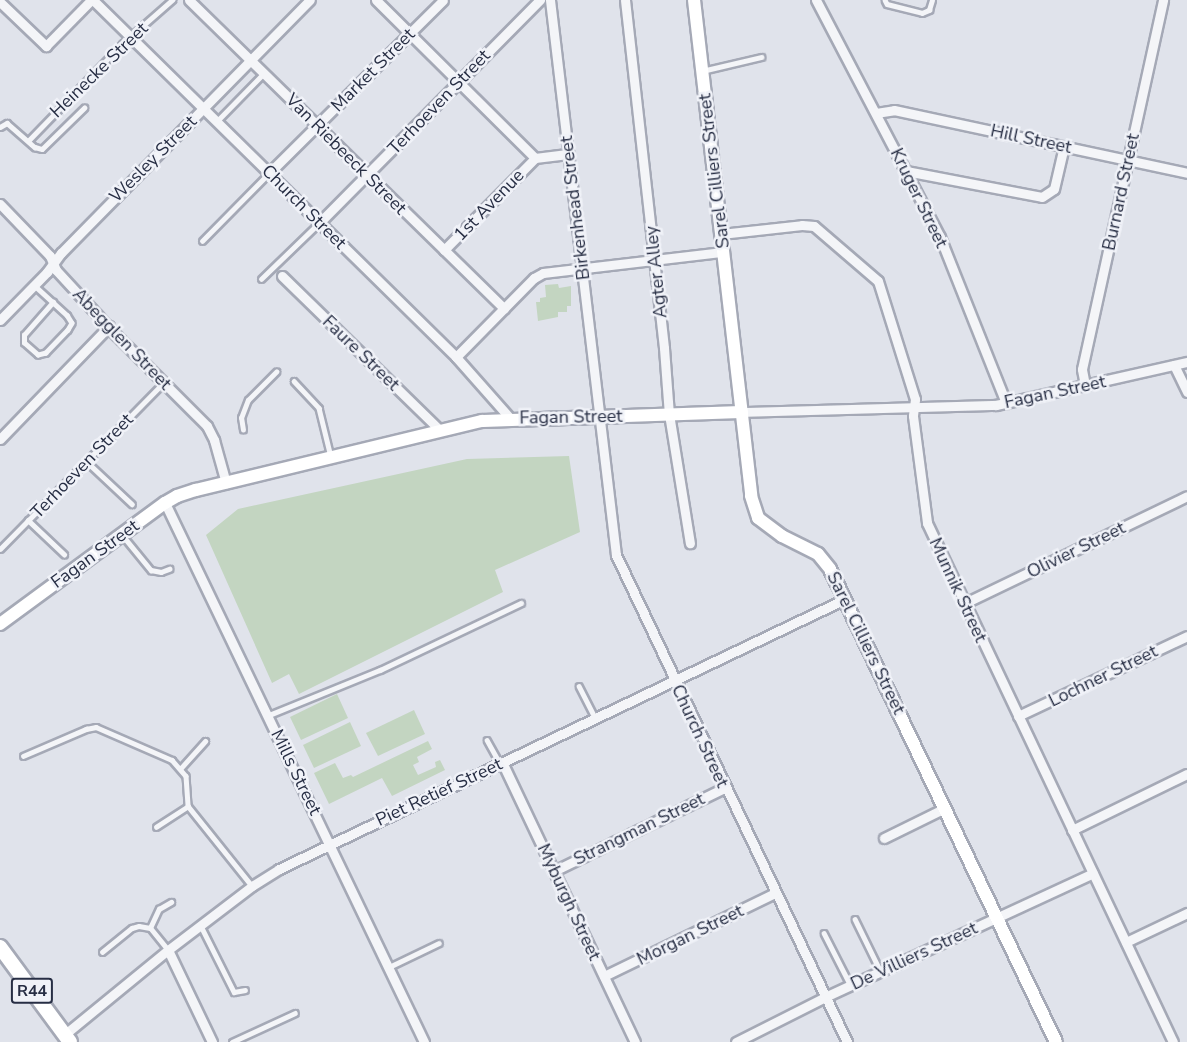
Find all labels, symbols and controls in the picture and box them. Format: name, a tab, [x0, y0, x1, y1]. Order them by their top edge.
street label: Heinecke Street	[46, 18, 152, 122]
street label: Market Street	[327, 24, 419, 116]
street label: Terhoeven Street	[383, 45, 495, 159]
street label: Van Riebeeck Street	[281, 89, 411, 219]
street label: Sarel Cilliers Street	[694, 92, 734, 250]
street label: Wesley Street	[105, 111, 201, 207]
street label: Hill Street	[989, 120, 1073, 158]
street label: Burnard Street	[1098, 132, 1144, 252]
street label: Birkenhead Street	[555, 135, 595, 281]
street label: Kruger Street	[886, 145, 952, 251]
street label: Church Street	[257, 160, 351, 254]
street label: 1st Avenue	[449, 165, 529, 245]
street label: Agter Alley	[640, 225, 672, 319]
street label: Abegglen Street	[68, 284, 176, 394]
street label: Faure Street	[318, 311, 404, 395]
street label: Fagan Street	[1002, 371, 1108, 413]
street label: Fagan Street	[519, 405, 623, 429]
street label: Terhoeven Street	[26, 409, 138, 523]
street label: Fagan Street	[47, 515, 143, 593]
street label: Olivier Street	[1023, 517, 1129, 583]
street label: Munnik Street	[924, 534, 992, 646]
street label: Sarel Cilliers Street	[822, 568, 910, 718]
street label: Lochner Street	[1045, 640, 1161, 712]
street label: Church Street	[667, 681, 733, 791]
street label: Mills Street	[266, 726, 326, 818]
street label: Piet Retief Street	[372, 753, 506, 831]
street label: Strangman Street	[570, 788, 708, 870]
street label: Myburgh Street	[533, 840, 605, 964]
street label: Morgan Street	[633, 900, 747, 970]
street label: De Villiers Street	[847, 917, 981, 995]
road number: R44	[9, 978, 54, 1004]

